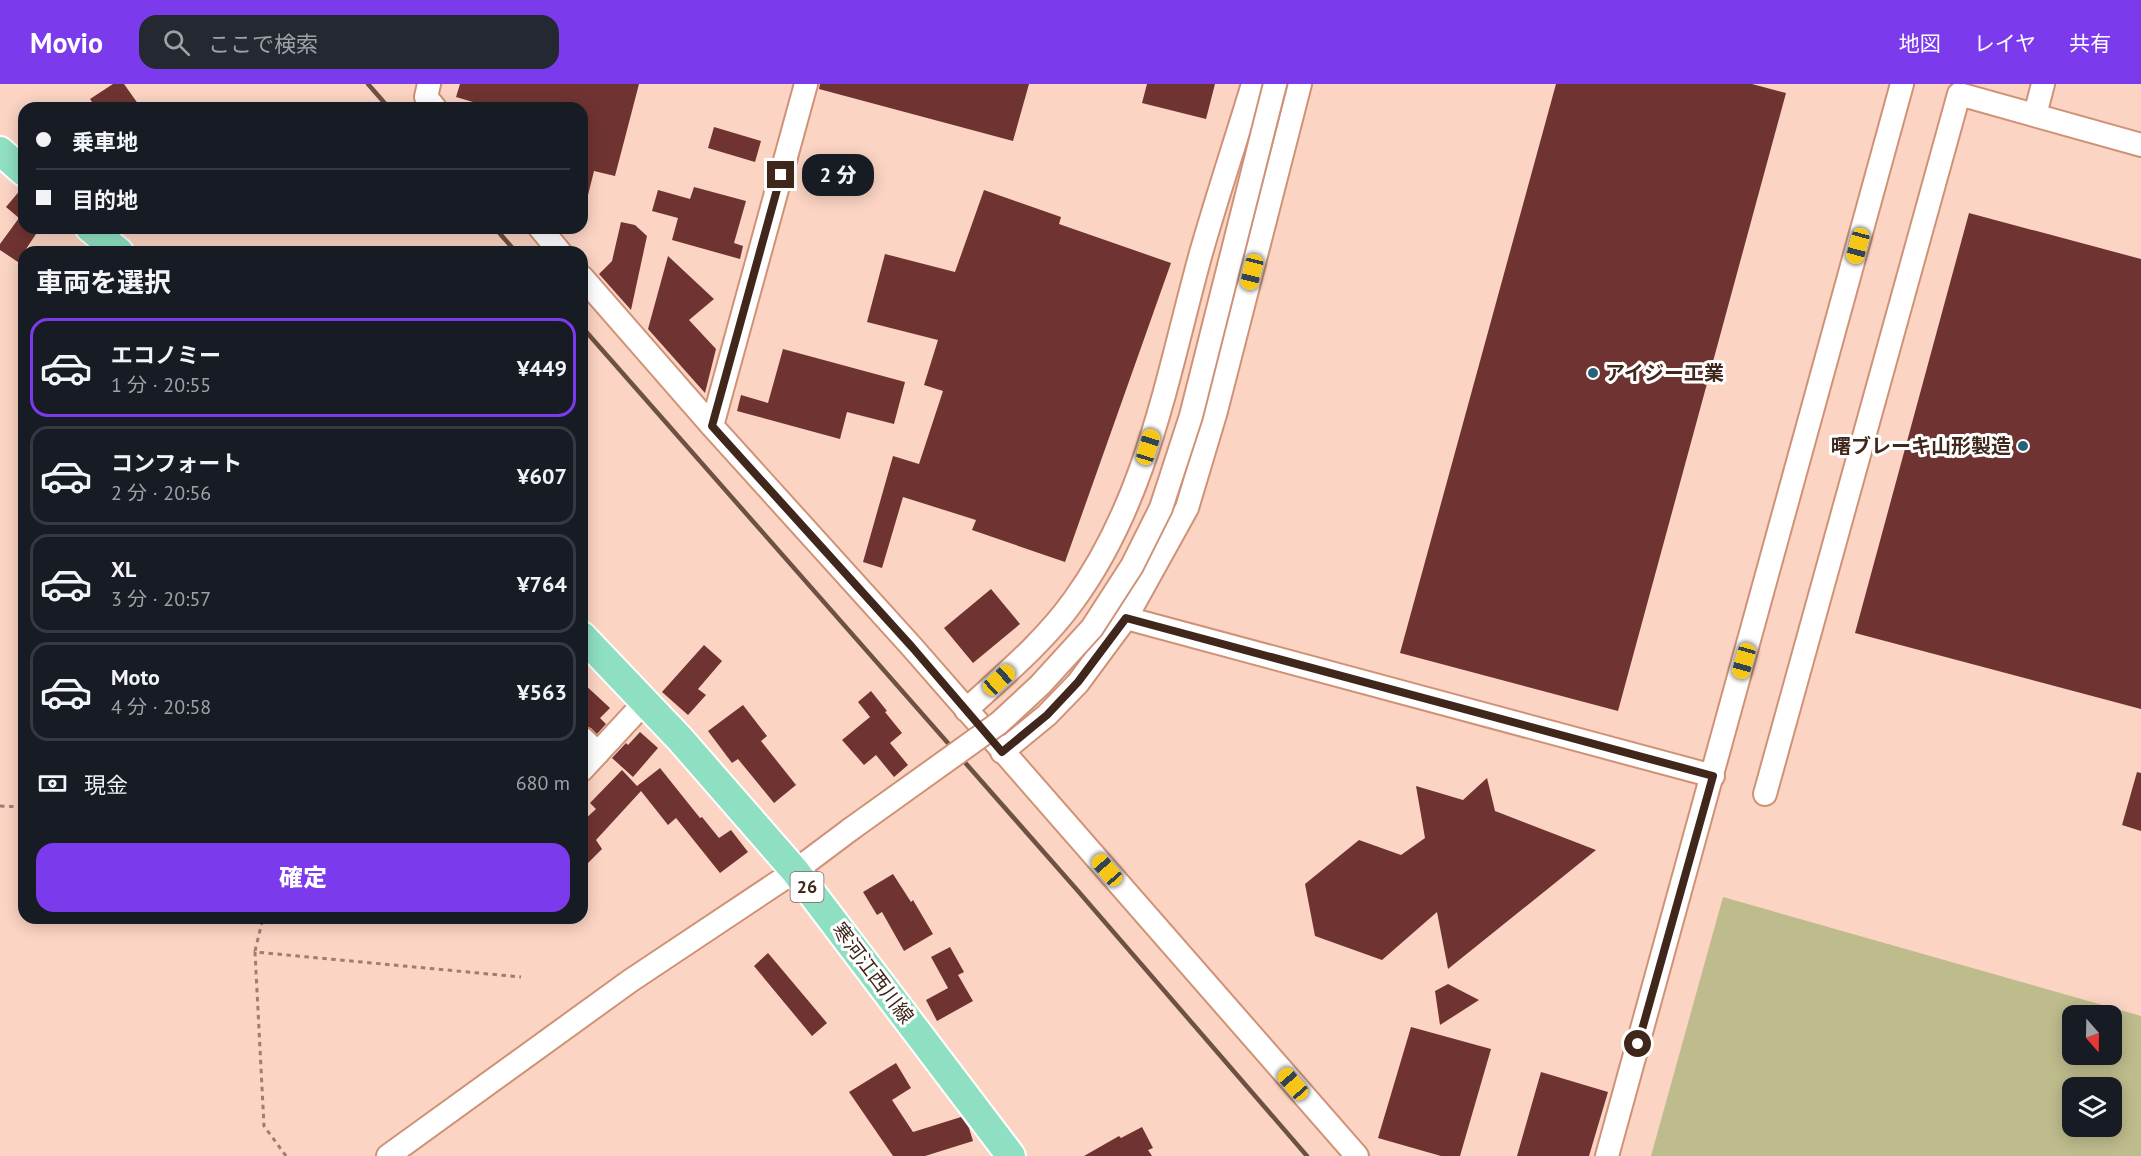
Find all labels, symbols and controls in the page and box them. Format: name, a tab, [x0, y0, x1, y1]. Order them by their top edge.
search box	[139, 15, 559, 69]
text: Movio	[30, 24, 103, 61]
icon: search	[160, 26, 193, 59]
text: ここで検索	[208, 30, 318, 58]
text: 地図	[1899, 30, 1941, 57]
text: レイヤ	[1974, 30, 2036, 57]
text: 共有	[2069, 30, 2111, 57]
text: 乗車地	[72, 128, 138, 156]
callout: 2 分	[802, 154, 874, 196]
route end	[767, 161, 794, 188]
text: 2 分	[820, 162, 856, 188]
text: 目的地	[72, 186, 138, 214]
car	[1845, 226, 1871, 266]
car	[1239, 252, 1265, 292]
text: 車両を選択	[36, 265, 171, 299]
icon: car	[39, 341, 93, 395]
text: エコノミー	[111, 341, 221, 369]
text: ¥449	[517, 354, 567, 382]
place label: アイジー工業	[1605, 360, 1724, 386]
marker: アイジー工業	[1586, 366, 1600, 380]
text: 1 分 · 20:55	[111, 372, 211, 398]
car	[1134, 427, 1162, 467]
place label: 曙ブレーキ山形製造	[1831, 433, 2011, 459]
marker: 曙ブレーキ山形製造	[2016, 439, 2030, 453]
icon: car	[39, 449, 93, 503]
text: コンフォート	[111, 449, 242, 477]
text: ¥607	[517, 462, 567, 490]
text: 2 分 · 20:56	[111, 480, 211, 506]
text: XL	[111, 555, 136, 583]
icon: car	[39, 557, 93, 611]
text: ¥764	[517, 570, 567, 598]
text: 3 分 · 20:57	[111, 586, 211, 612]
car	[1730, 641, 1758, 681]
car	[980, 661, 1018, 699]
text: Moto	[111, 663, 160, 691]
icon: car	[39, 665, 93, 719]
text: ¥563	[517, 678, 567, 706]
text: 4 分 · 20:58	[111, 694, 211, 720]
icon: cash	[36, 767, 69, 800]
text: 680 m	[516, 770, 570, 796]
text: 現金	[84, 771, 128, 799]
button: 確定	[36, 843, 570, 912]
car	[1088, 851, 1126, 889]
road number: 26	[790, 872, 824, 902]
street label: 寒河江西川線	[827, 917, 919, 1029]
north arrow	[2062, 1005, 2122, 1065]
map controls	[2062, 1005, 2122, 1137]
route start	[1624, 1030, 1651, 1057]
car	[1274, 1065, 1312, 1103]
button: layers	[2062, 1077, 2122, 1137]

